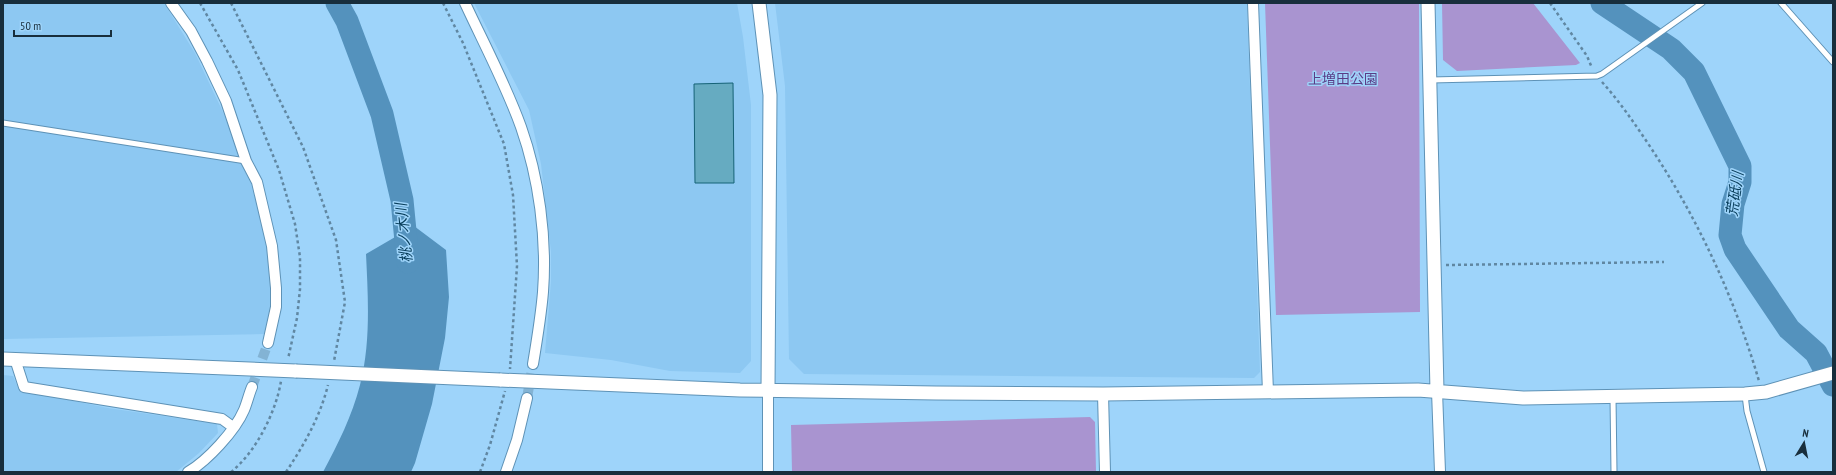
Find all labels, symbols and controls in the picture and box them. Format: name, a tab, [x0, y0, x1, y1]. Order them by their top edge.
scale bar	[14, 12, 111, 38]
text: 50 m	[20, 18, 41, 33]
park label: 上増田公園	[1308, 70, 1378, 88]
water label: 荒砥川	[1722, 168, 1747, 218]
water label: 桃ノ木川	[391, 200, 416, 264]
north arrow	[1784, 423, 1824, 463]
text: N	[1802, 426, 1810, 441]

